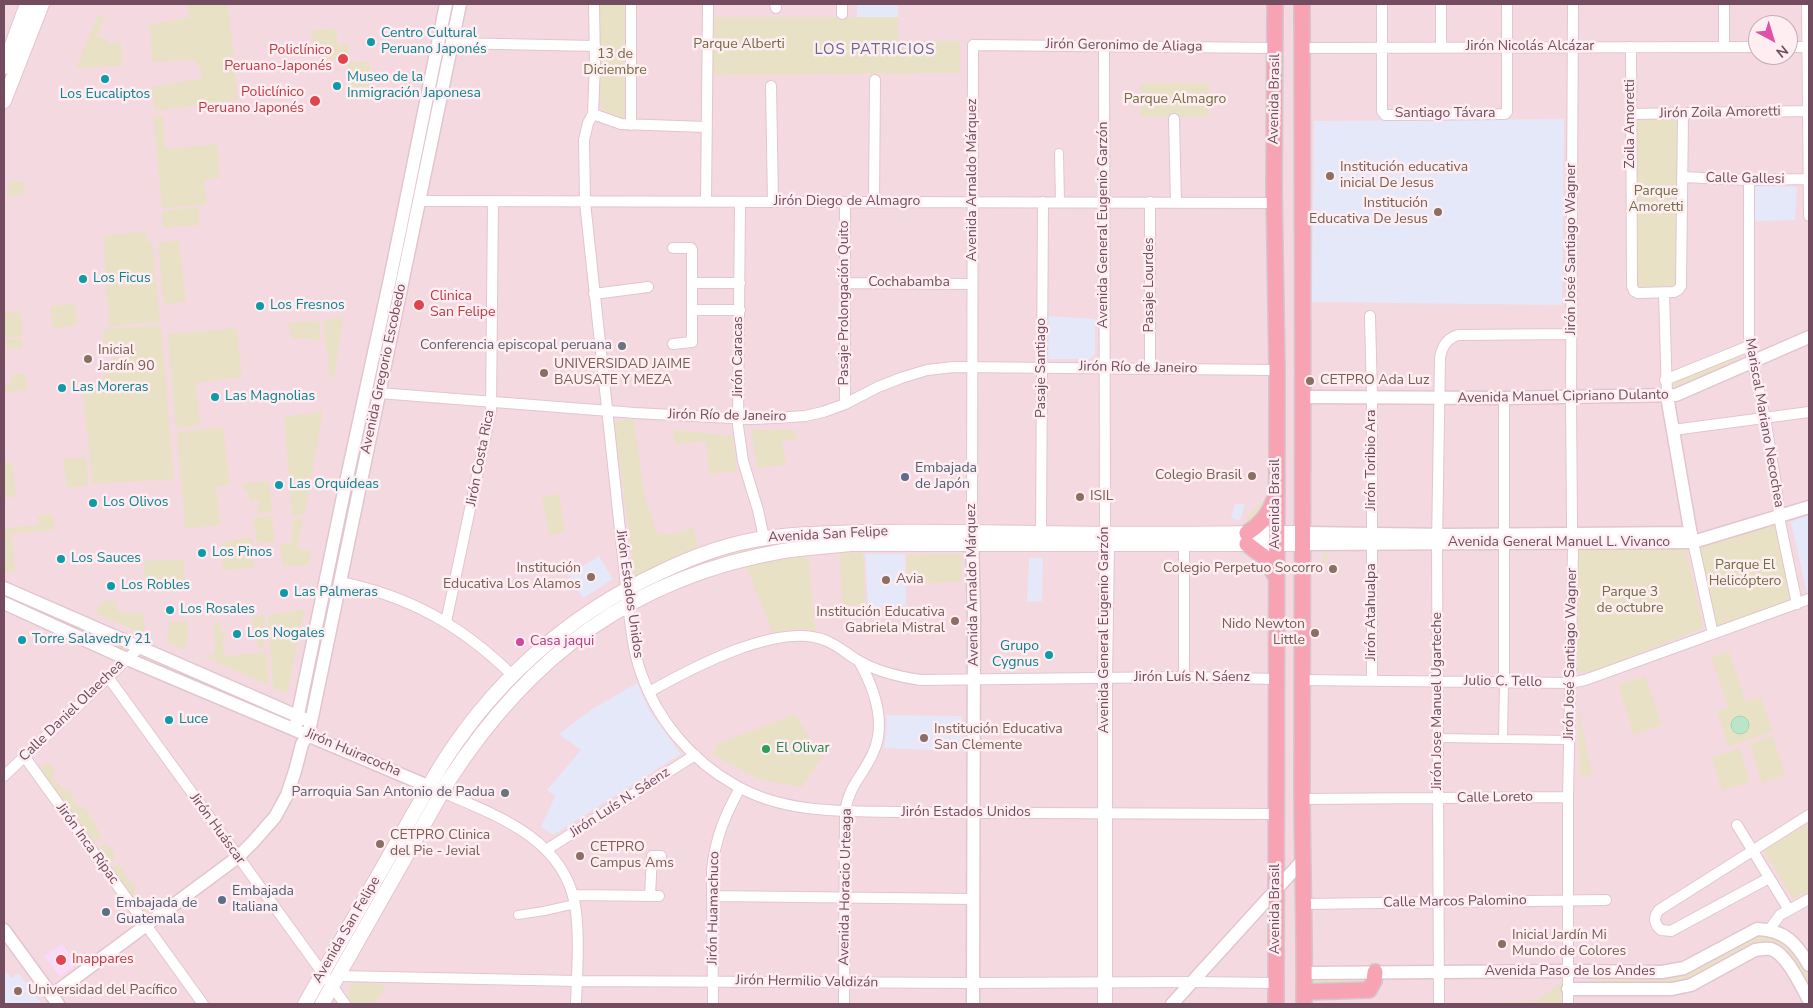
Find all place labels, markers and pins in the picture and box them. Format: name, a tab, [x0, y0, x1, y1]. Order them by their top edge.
place label: Centro Cultural Peruano Japonés	[381, 26, 487, 58]
marker: Centro Cultural Peruano Japonés	[365, 36, 377, 48]
place label: Policlínico Peruano-Japonés	[224, 43, 332, 75]
marker: Policlínico Peruano-Japonés	[336, 52, 350, 66]
place label: Museo de la Inmigración Japonesa	[347, 70, 481, 102]
marker: Los Eucaliptos	[99, 73, 111, 85]
marker: Museo de la Inmigración Japonesa	[331, 80, 343, 92]
place label: Policlínico Peruano Japonés	[198, 85, 304, 118]
place label: Los Eucaliptos	[60, 87, 150, 103]
marker: Policlínico Peruano Japonés	[308, 94, 322, 108]
place label: Institución educativa inicial De Jesus	[1340, 160, 1468, 192]
marker: Institución educativa inicial De Jesus	[1324, 170, 1336, 182]
place label: Institución Educativa De Jesus	[1309, 196, 1428, 228]
marker: Institución Educativa De Jesus	[1432, 206, 1444, 218]
place label: Los Ficus	[93, 271, 151, 287]
marker: Los Ficus	[77, 273, 89, 285]
place label: Clinica San Felipe	[430, 289, 495, 322]
place label: Los Fresnos	[270, 298, 345, 314]
marker: Clinica San Felipe	[412, 298, 426, 312]
marker: Los Fresnos	[254, 300, 266, 312]
place label: Conferencia episcopal peruana	[420, 338, 612, 354]
marker: Conferencia episcopal peruana	[616, 340, 628, 352]
place label: Inicial Jardín 90	[98, 343, 155, 376]
marker: Inicial Jardín 90	[82, 353, 94, 365]
place label: UNIVERSIDAD JAIME BAUSATE Y MEZA	[554, 357, 690, 390]
marker: UNIVERSIDAD JAIME BAUSATE Y MEZA	[538, 367, 550, 379]
place label: CETPRO Ada Luz	[1320, 373, 1429, 389]
marker: CETPRO Ada Luz	[1304, 375, 1316, 387]
place label: Las Moreras	[72, 380, 149, 396]
marker: Las Moreras	[56, 382, 68, 394]
place label: Las Magnolias	[225, 389, 315, 405]
marker: Las Magnolias	[209, 391, 221, 403]
place label: Embajada de Japón	[915, 461, 977, 494]
place label: Colegio Brasil	[1155, 468, 1242, 484]
marker: Colegio Brasil	[1246, 470, 1258, 482]
marker: Embajada de Japón	[899, 471, 911, 483]
place label: Las Orquídeas	[289, 477, 379, 493]
marker: Las Orquídeas	[273, 479, 285, 491]
place label: ISIL	[1090, 489, 1113, 505]
marker: ISIL	[1074, 491, 1086, 503]
place label: Los Olivos	[103, 495, 168, 511]
marker: Los Olivos	[87, 497, 99, 509]
place label: Los Pinos	[212, 545, 272, 561]
marker: Los Pinos	[196, 547, 208, 559]
place label: Los Sauces	[71, 551, 141, 567]
marker: Los Sauces	[55, 553, 67, 565]
place label: Institución Educativa Los Alamos	[443, 561, 581, 594]
place label: Colegio Perpetuo Socorro	[1163, 561, 1323, 577]
marker: Colegio Perpetuo Socorro	[1327, 563, 1339, 575]
marker: Institución Educativa Los Alamos	[585, 571, 597, 583]
place label: Avia	[896, 572, 924, 588]
marker: Avia	[880, 574, 892, 586]
place label: Los Robles	[121, 578, 190, 594]
marker: Los Robles	[105, 580, 117, 592]
place label: Las Palmeras	[294, 585, 378, 601]
marker: Las Palmeras	[278, 587, 290, 599]
place label: Los Rosales	[180, 602, 255, 618]
marker: Los Rosales	[164, 604, 176, 616]
place label: Institución Educativa Gabriela Mistral	[816, 605, 945, 638]
marker: Institución Educativa Gabriela Mistral	[949, 615, 961, 627]
place label: Nido Newton Little	[1222, 617, 1305, 650]
place label: Los Nogales	[247, 626, 325, 642]
marker: Nido Newton Little	[1309, 627, 1321, 639]
marker: Los Nogales	[231, 628, 243, 640]
place label: Torre Salavedry 21	[32, 632, 151, 648]
marker: Torre Salavedry 21	[16, 634, 28, 646]
place label: Casa jaqui	[530, 634, 594, 650]
marker: Casa jaqui	[514, 636, 526, 648]
place label: Grupo Cygnus	[992, 639, 1039, 672]
marker: Grupo Cygnus	[1043, 649, 1055, 661]
place label: Luce	[179, 712, 208, 728]
marker: Luce	[163, 714, 175, 726]
place label: Institución Educativa San Clemente	[934, 722, 1063, 754]
marker: Institución Educativa San Clemente	[918, 732, 930, 744]
place label: El Olivar	[776, 741, 830, 757]
marker: El Olivar	[760, 743, 772, 755]
place label: Parroquia San Antonio de Padua	[292, 785, 495, 801]
marker: Parroquia San Antonio de Padua	[499, 787, 511, 799]
place label: CETPRO Clinica del Pie - Jevial	[390, 828, 490, 860]
marker: CETPRO Clinica del Pie - Jevial	[374, 838, 386, 850]
place label: CETPRO Campus Ams	[590, 840, 674, 872]
marker: CETPRO Campus Ams	[574, 850, 586, 862]
place label: Embajada Italiana	[232, 884, 294, 916]
marker: Embajada Italiana	[216, 894, 228, 906]
place label: Embajada de Guatemala	[116, 896, 197, 929]
marker: Embajada de Guatemala	[100, 906, 112, 918]
place label: Inicial Jardín Mi Mundo de Colores	[1512, 928, 1626, 960]
marker: Inicial Jardín Mi Mundo de Colores	[1496, 938, 1508, 950]
place label: Inappares	[72, 952, 134, 968]
marker: Inappares	[54, 953, 68, 967]
place label: Universidad del Pacífico	[28, 983, 177, 999]
marker: Universidad del Pacífico	[12, 985, 24, 997]

